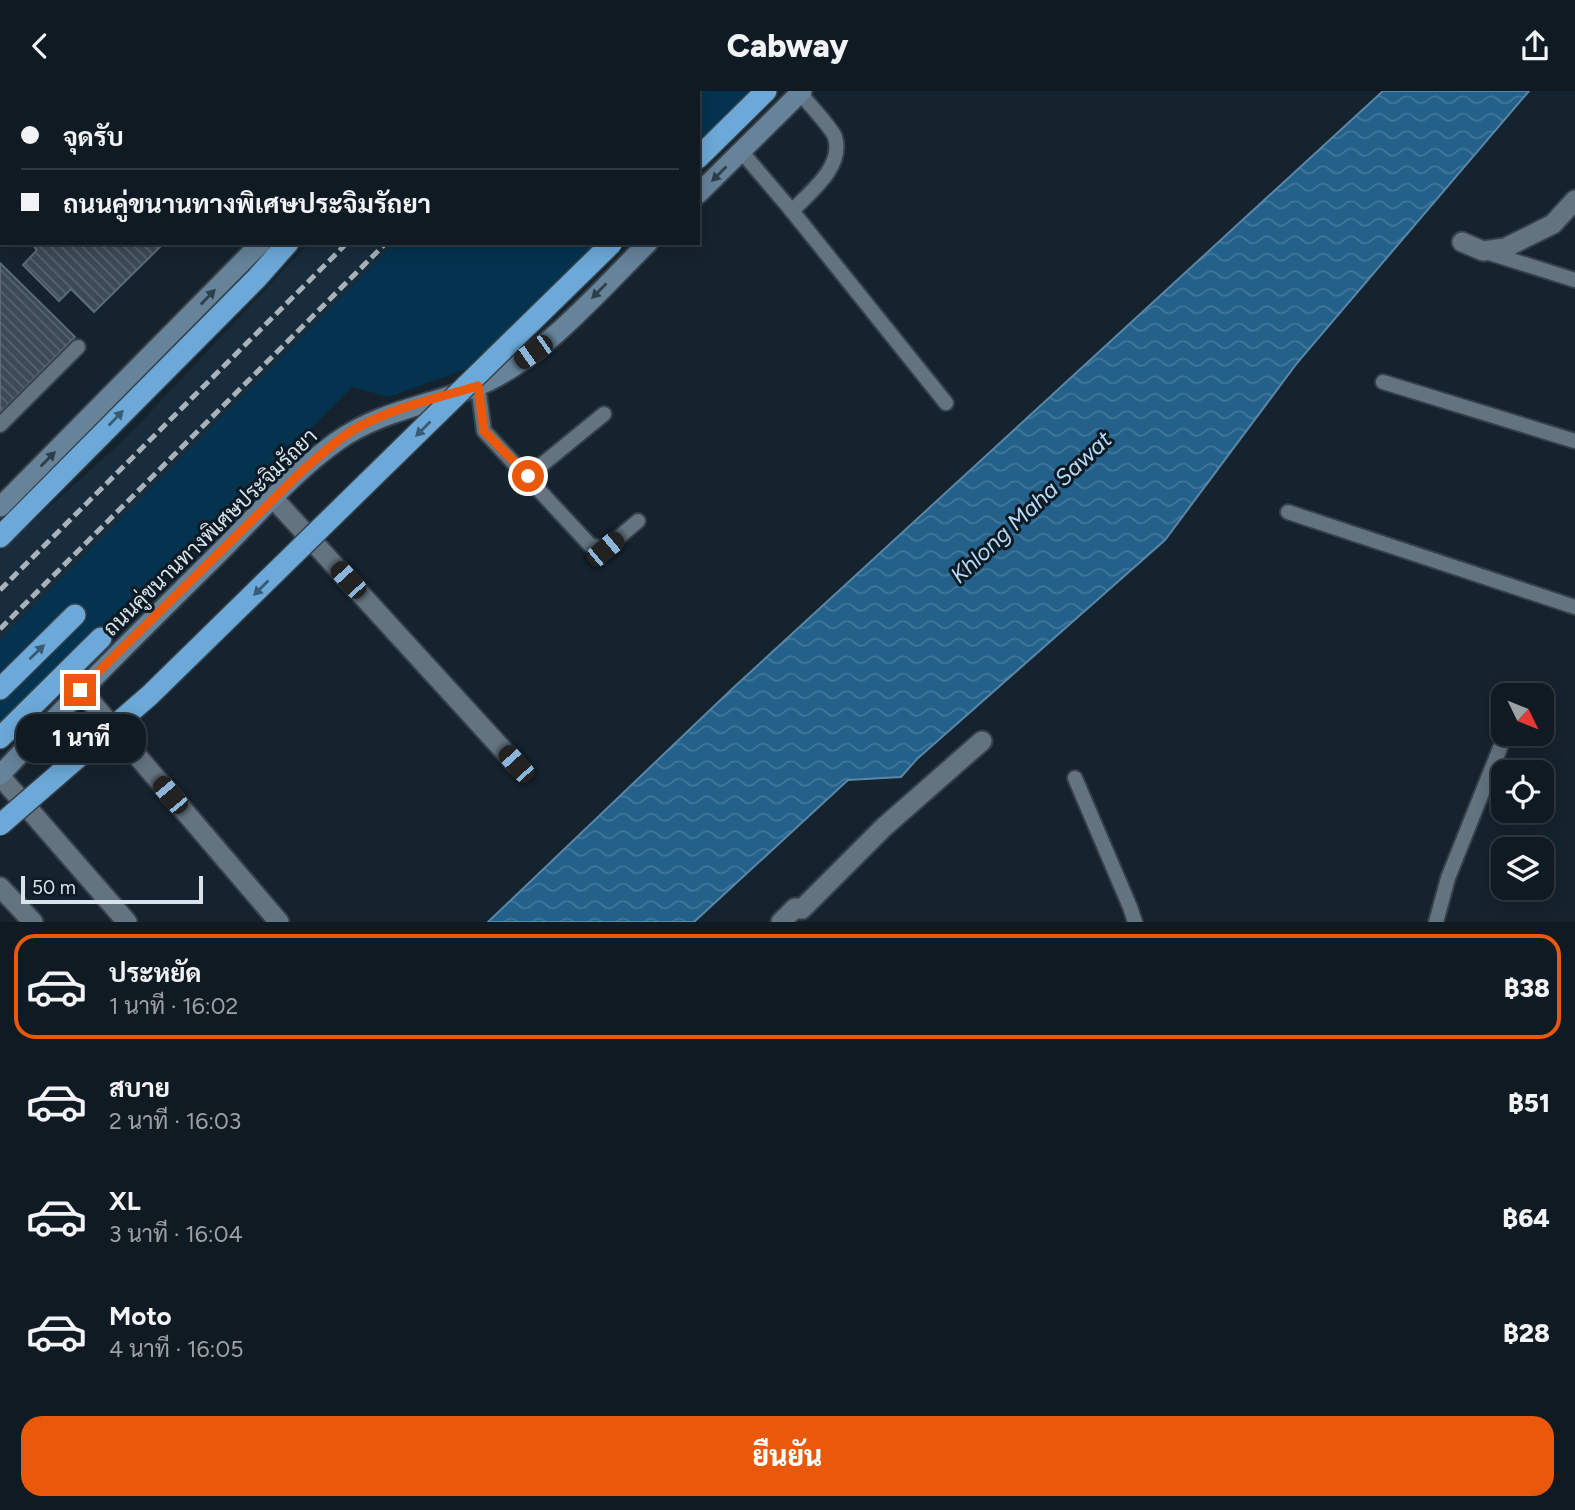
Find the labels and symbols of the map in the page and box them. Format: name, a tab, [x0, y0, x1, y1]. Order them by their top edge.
one-way arrow	[711, 165, 728, 181]
one-way arrow	[591, 283, 608, 300]
one-way arrow	[200, 289, 216, 306]
car	[510, 331, 557, 373]
one-way arrow	[108, 410, 124, 427]
one-way arrow	[415, 420, 432, 436]
street label: ถนนคู่ขนานทางพิเศษประจิมรัถยา	[98, 423, 324, 643]
water label: Khlong Maha Sawat	[945, 425, 1117, 589]
one-way arrow	[40, 451, 56, 468]
route start	[512, 460, 544, 492]
car	[583, 527, 628, 571]
car	[327, 557, 370, 603]
one-way arrow	[253, 580, 269, 596]
one-way arrow	[29, 644, 46, 661]
route end	[64, 674, 96, 706]
north arrow	[1491, 683, 1554, 745]
callout: 1 นาที	[15, 715, 145, 763]
car	[495, 741, 538, 787]
car	[149, 772, 192, 818]
scale bar	[21, 873, 203, 905]

